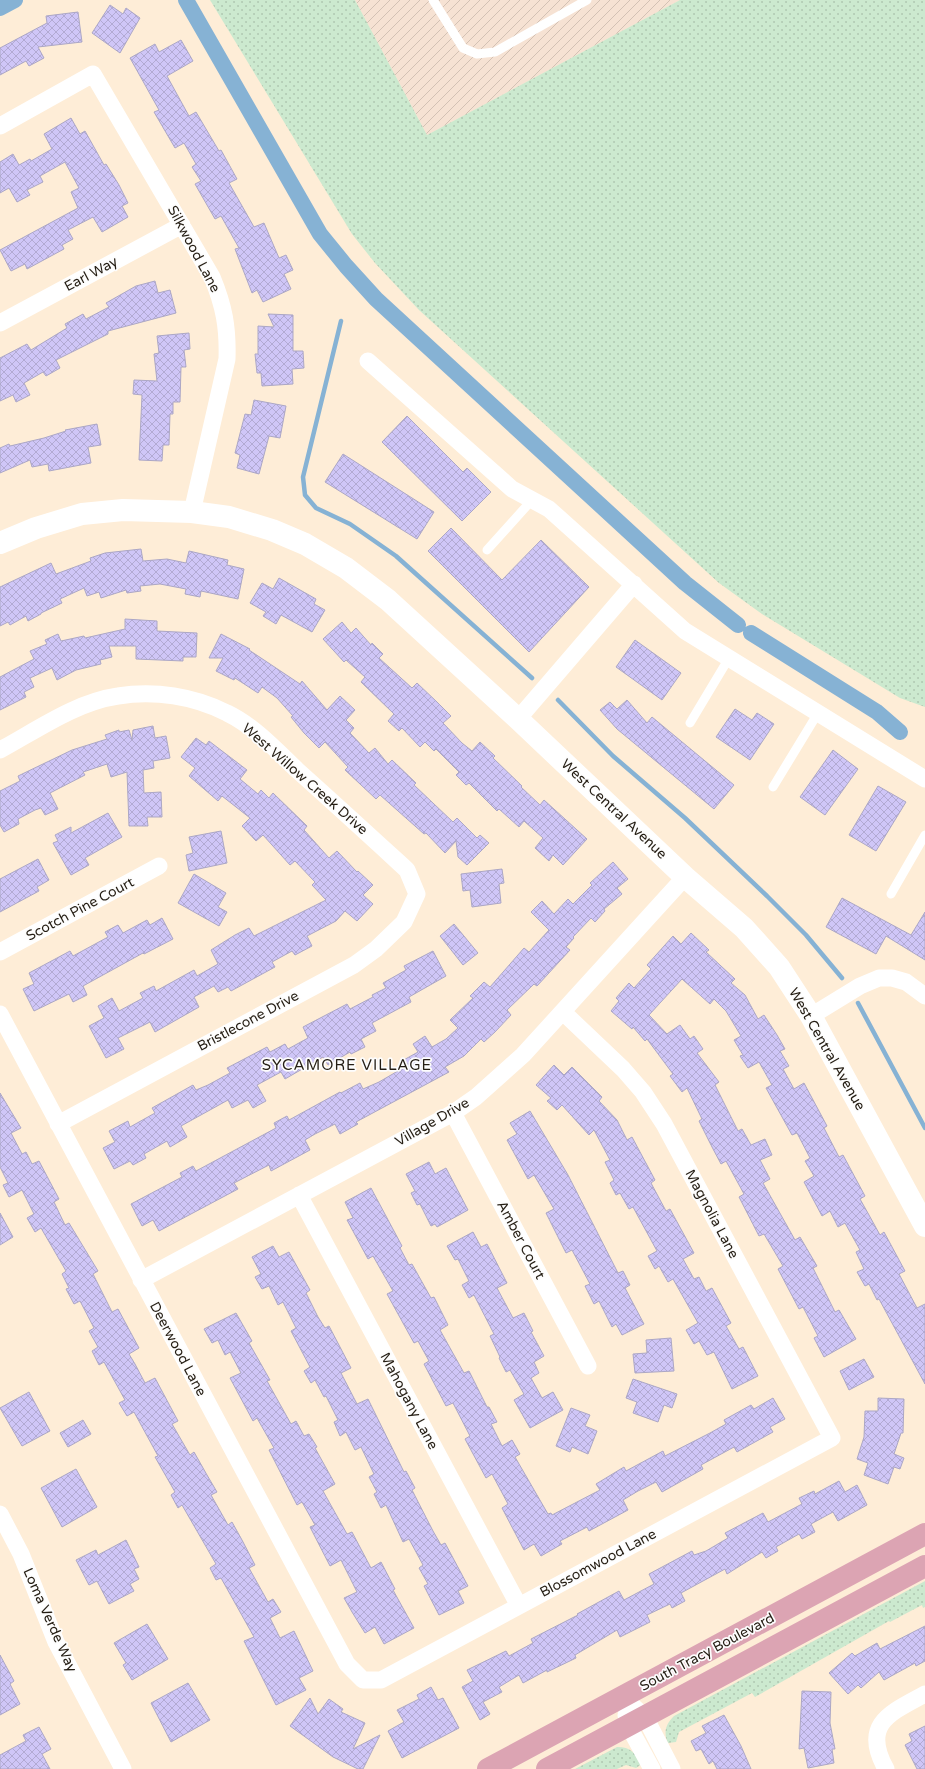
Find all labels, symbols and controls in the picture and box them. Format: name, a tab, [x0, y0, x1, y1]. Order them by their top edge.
street label: Silkwood Lane	[164, 203, 224, 295]
street label: Earl Way	[61, 253, 121, 295]
street label: West Willow Creek Drive	[239, 720, 371, 838]
street label: West Central Avenue	[557, 755, 671, 863]
street label: Scotch Pine Court	[23, 873, 137, 945]
street label: West Central Avenue	[785, 985, 869, 1113]
street label: Bristlecone Drive	[194, 987, 302, 1055]
district label: SYCAMORE VILLAGE	[262, 1056, 432, 1074]
street label: Village Drive	[392, 1094, 472, 1150]
street label: Magnolia Lane	[681, 1167, 743, 1261]
street label: Amber Court	[493, 1198, 549, 1283]
street label: Deerwood Lane	[146, 1299, 210, 1399]
street label: Mahogany Lane	[376, 1350, 442, 1452]
street label: Blossomwood Lane	[537, 1525, 659, 1601]
street label: Loma Verde Way	[19, 1565, 81, 1675]
street label: South Tracy Boulevard	[637, 1609, 777, 1695]

